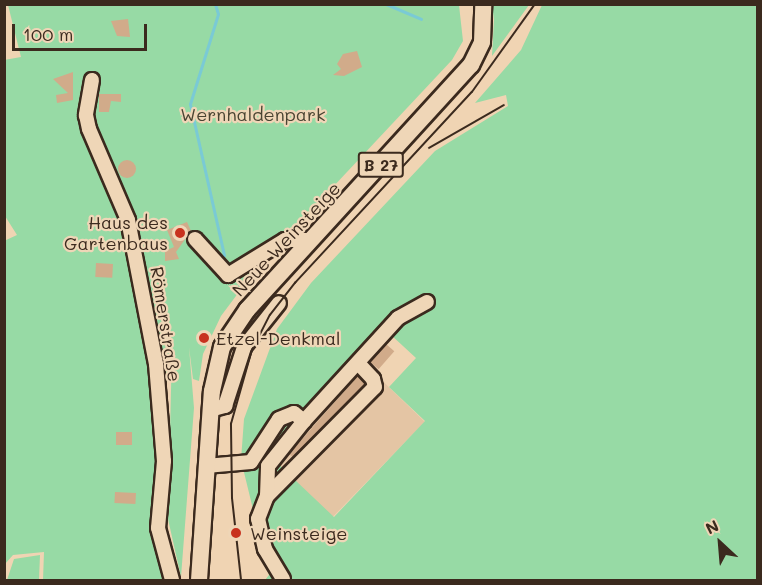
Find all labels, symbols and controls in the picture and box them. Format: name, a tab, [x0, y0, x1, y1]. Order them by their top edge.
scale bar	[15, 12, 150, 50]
text: 100 m	[23, 22, 73, 46]
park label: Wernhaldenpark	[180, 103, 326, 125]
road number: B 27	[357, 152, 405, 178]
street label: Neue Weinsteige	[227, 177, 345, 301]
place label: Haus des Gartenbaus	[64, 212, 168, 254]
marker: Haus des Gartenbaus	[173, 226, 187, 240]
street label: Römerstraße	[146, 265, 186, 383]
place label: Etzel-Denkmal	[216, 327, 341, 349]
marker: Etzel-Denkmal	[197, 331, 211, 345]
north arrow	[690, 513, 750, 573]
text: N	[702, 514, 722, 538]
place label: Weinsteige	[250, 522, 347, 544]
marker: Weinsteige	[227, 524, 245, 542]

